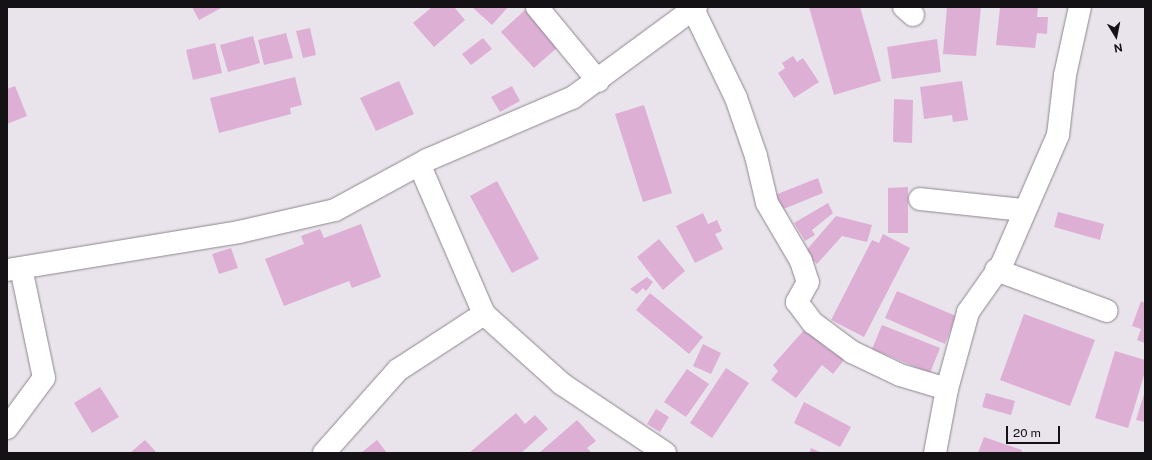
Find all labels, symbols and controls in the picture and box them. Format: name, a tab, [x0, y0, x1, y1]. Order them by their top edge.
north arrow	[1096, 16, 1136, 56]
text: N	[1113, 41, 1123, 54]
scale bar	[1008, 418, 1062, 444]
text: 20 m	[1013, 426, 1041, 440]

